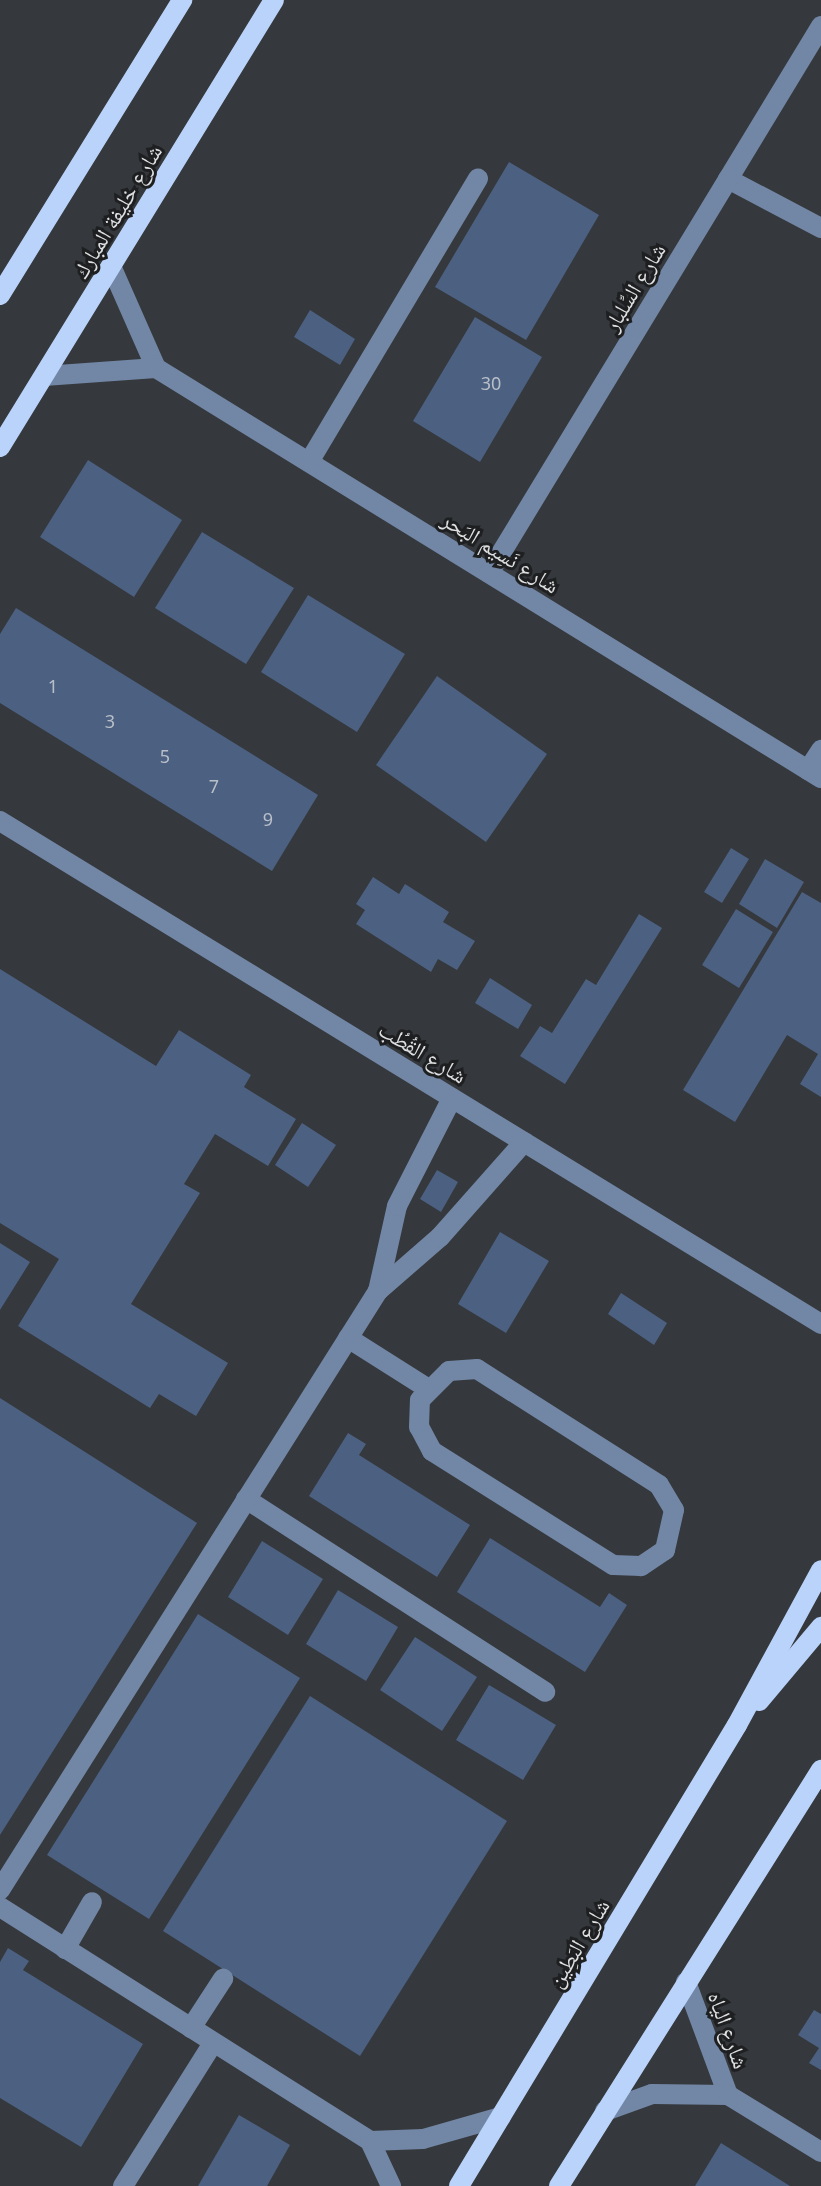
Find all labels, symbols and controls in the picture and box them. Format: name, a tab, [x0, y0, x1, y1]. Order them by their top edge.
street label: شارع خليفة المبارك	[67, 140, 167, 282]
street label: شارع السِّلبار	[597, 238, 671, 336]
house number: 30	[481, 372, 501, 394]
street label: شارع نَسِيم البَحر	[437, 505, 565, 599]
house number: 1	[48, 675, 58, 697]
house number: 3	[105, 710, 115, 732]
house number: 5	[160, 745, 170, 767]
house number: 7	[209, 775, 219, 797]
house number: 9	[263, 808, 273, 830]
street label: شارع القُطُب	[374, 1016, 472, 1088]
street label: شارع البَطِين	[541, 1894, 615, 1992]
street label: شارع الياه	[703, 1988, 755, 2072]

